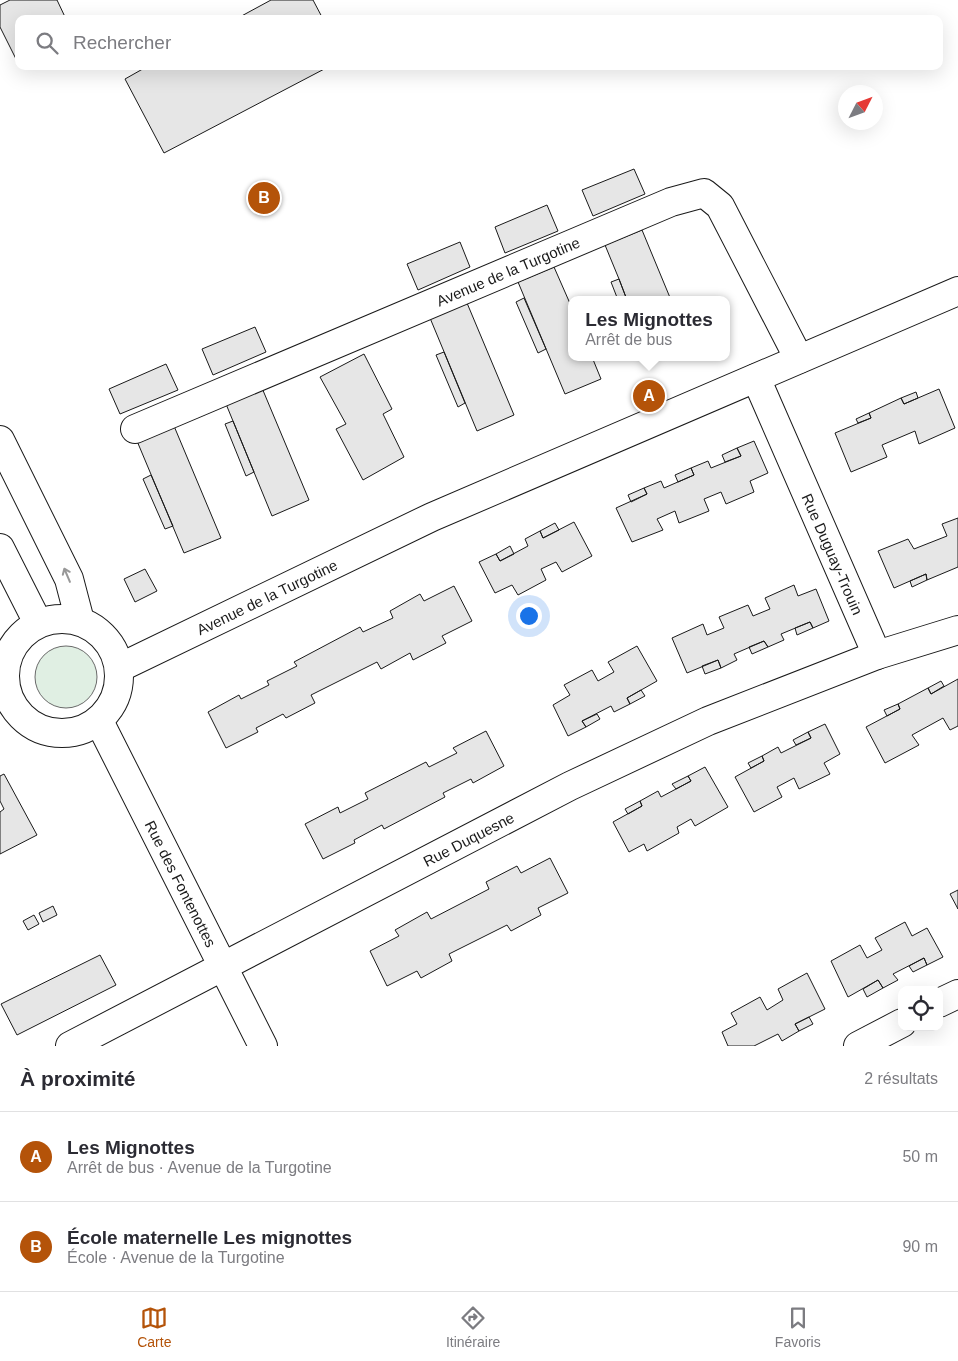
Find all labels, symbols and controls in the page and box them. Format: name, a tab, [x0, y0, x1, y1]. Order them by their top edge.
search box	[15, 15, 943, 70]
icon: search	[33, 29, 61, 57]
text: Rechercher	[73, 32, 171, 53]
north arrow	[838, 85, 883, 130]
pin: B	[248, 179, 280, 217]
street label: Avenue de la Turgotine	[434, 233, 582, 309]
popup	[568, 296, 730, 361]
text: Les Mignottes	[585, 309, 713, 330]
text: Arrêt de bus	[585, 331, 672, 348]
pin: A	[633, 377, 665, 415]
street label: Rue Duguay-Trouin	[799, 491, 867, 617]
street label: Avenue de la Turgotine	[194, 556, 340, 638]
one-way arrow	[61, 568, 71, 583]
your location	[516, 603, 542, 629]
street label: Rue Duquesne	[420, 808, 517, 869]
street label: Rue des Fontenottes	[142, 817, 220, 950]
map controls	[898, 986, 943, 1031]
button: locate	[898, 986, 943, 1031]
text: À proximité	[20, 1067, 136, 1090]
text: 2 résultats	[864, 1070, 938, 1087]
text: Les Mignottes	[67, 1137, 195, 1158]
text: A	[30, 1148, 42, 1165]
text: 50 m	[902, 1148, 938, 1165]
text: Arrêt de bus · Avenue de la Turgotine	[67, 1159, 332, 1176]
text: École maternelle Les mignottes	[67, 1227, 352, 1248]
text: B	[30, 1238, 42, 1255]
text: 90 m	[902, 1238, 938, 1255]
text: École · Avenue de la Turgotine	[67, 1249, 285, 1266]
tab: Carte	[137, 1304, 171, 1350]
tab: Itinéraire	[446, 1304, 500, 1350]
tab: Favoris	[775, 1304, 821, 1350]

